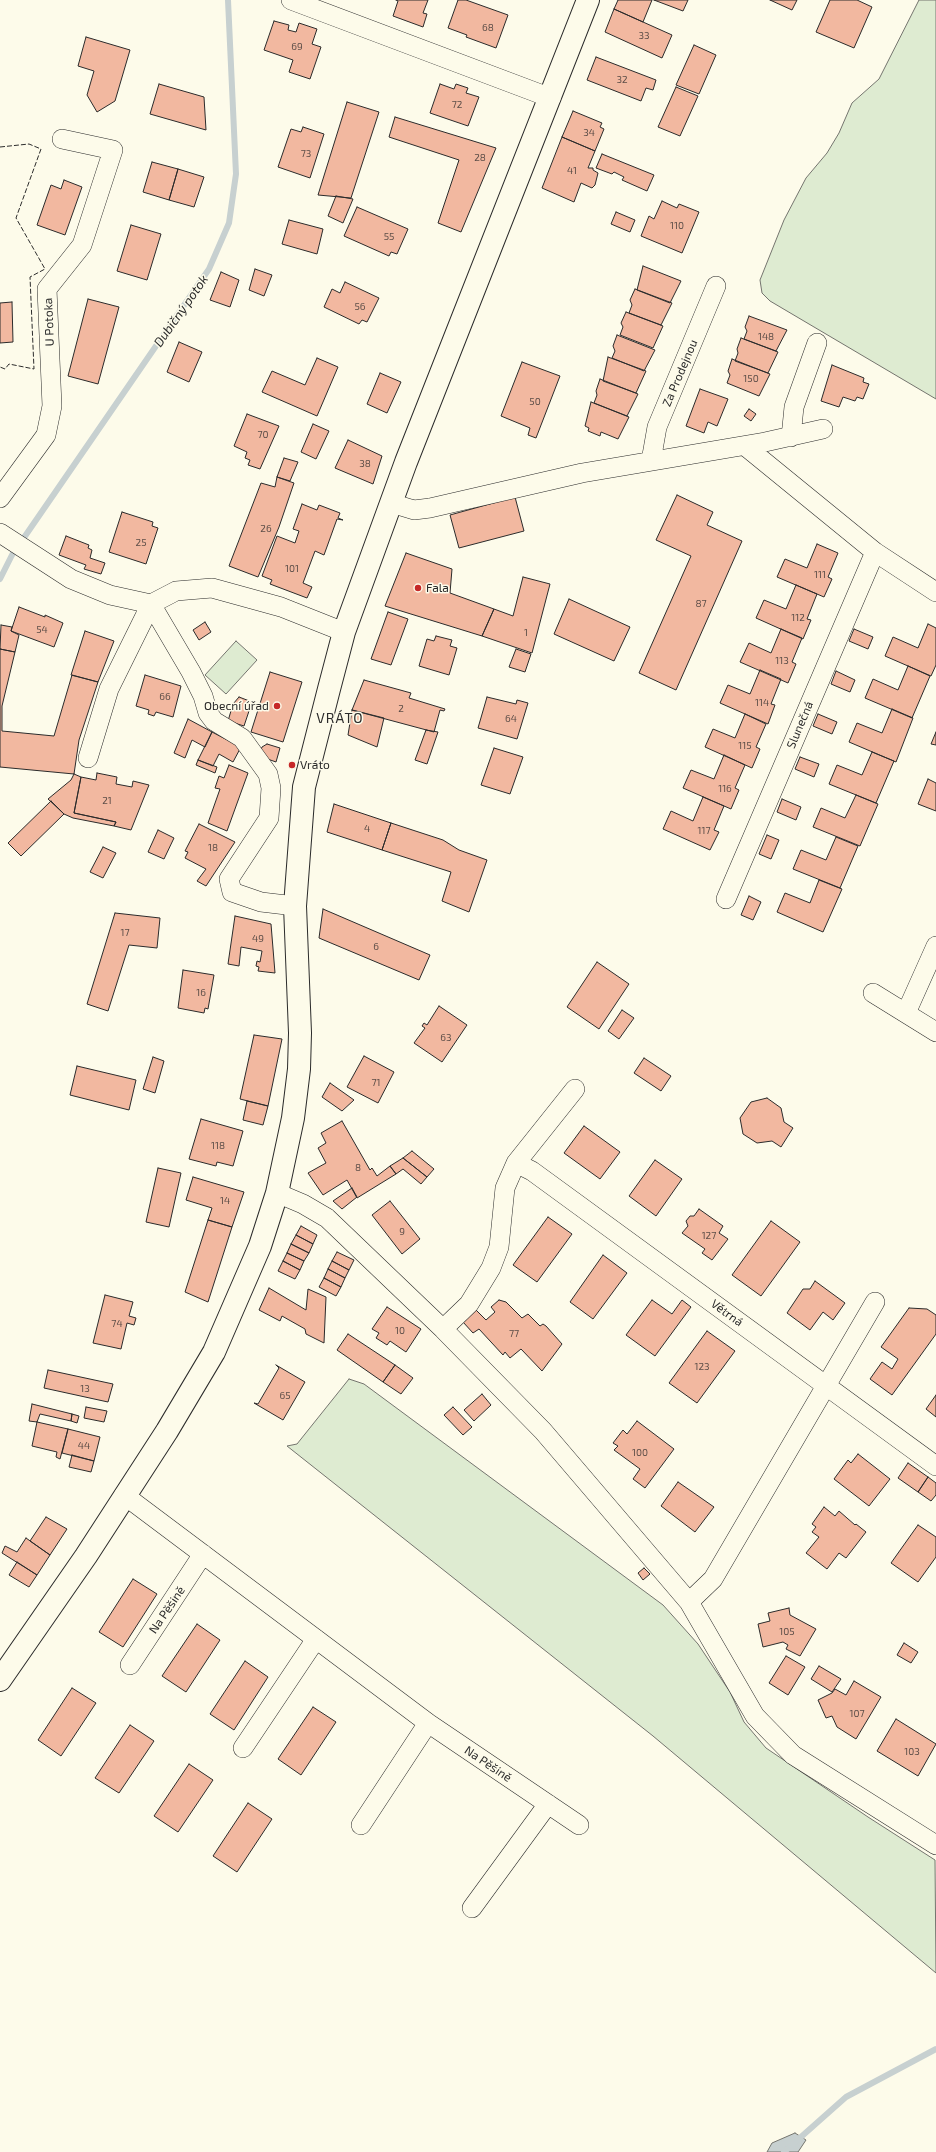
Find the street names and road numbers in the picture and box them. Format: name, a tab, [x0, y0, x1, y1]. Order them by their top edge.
street label: U Potoka	[41, 297, 57, 347]
street label: Za Prodejnou	[659, 337, 701, 409]
street label: Slunečná	[784, 699, 816, 751]
street label: Větrná	[708, 1297, 746, 1329]
street label: Na Pěšině	[146, 1584, 188, 1636]
street label: Na Pěšině	[462, 1743, 514, 1785]

